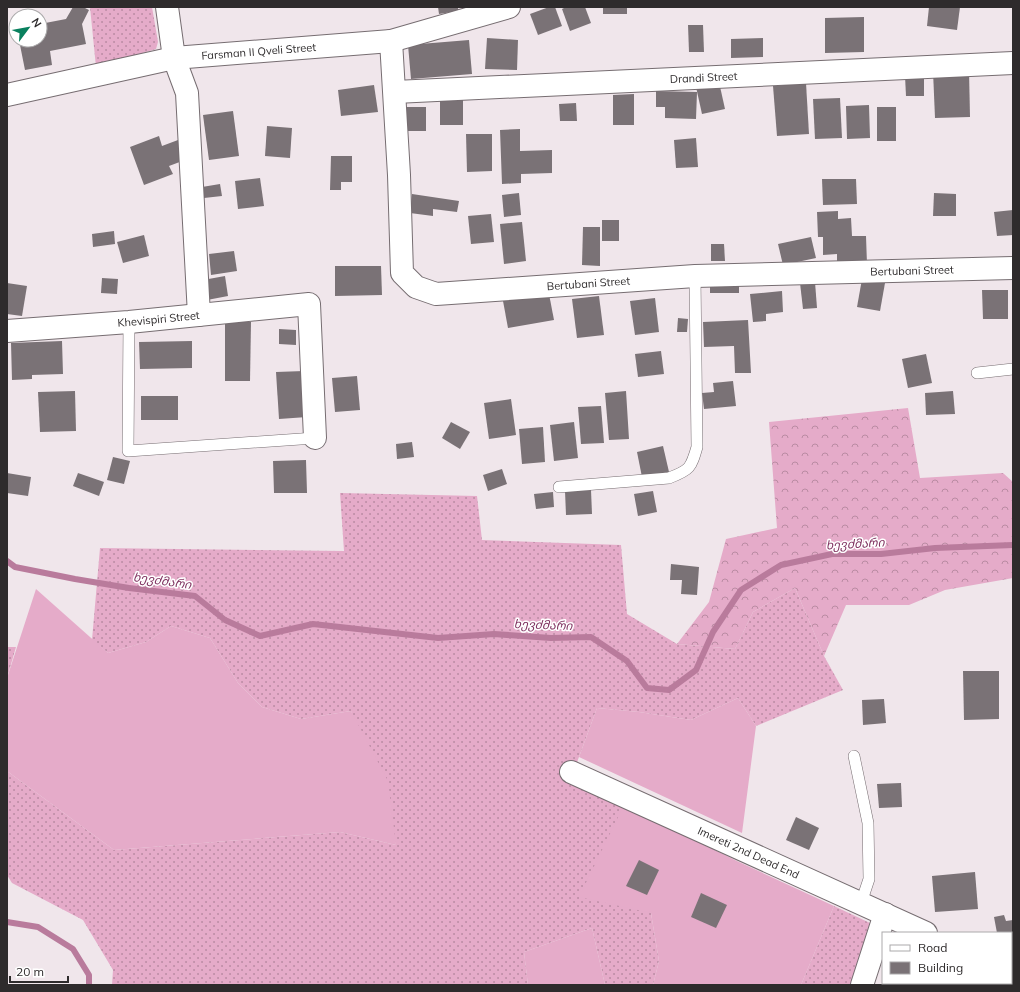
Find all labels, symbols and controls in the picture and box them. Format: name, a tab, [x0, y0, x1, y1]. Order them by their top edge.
north arrow	[8, 8, 48, 48]
text: N	[28, 15, 45, 30]
street label: Farsman II Qveli Street	[201, 40, 317, 63]
street label: Drandi Street	[669, 69, 738, 86]
street label: Bertubani Street	[870, 262, 954, 279]
street label: Bertubani Street	[546, 274, 631, 293]
street label: Khevispiri Street	[117, 308, 200, 330]
water label: ხევძმარი	[825, 534, 886, 553]
water label: ხევძმარი	[132, 569, 193, 592]
water label: ხევძმარი	[513, 616, 574, 633]
street label: Imereti 2nd Dead End	[696, 823, 802, 882]
legend	[882, 932, 1012, 984]
text: Road	[918, 940, 947, 955]
scale bar	[10, 958, 68, 984]
text: Building	[918, 960, 963, 975]
text: 20 m	[16, 964, 44, 979]

